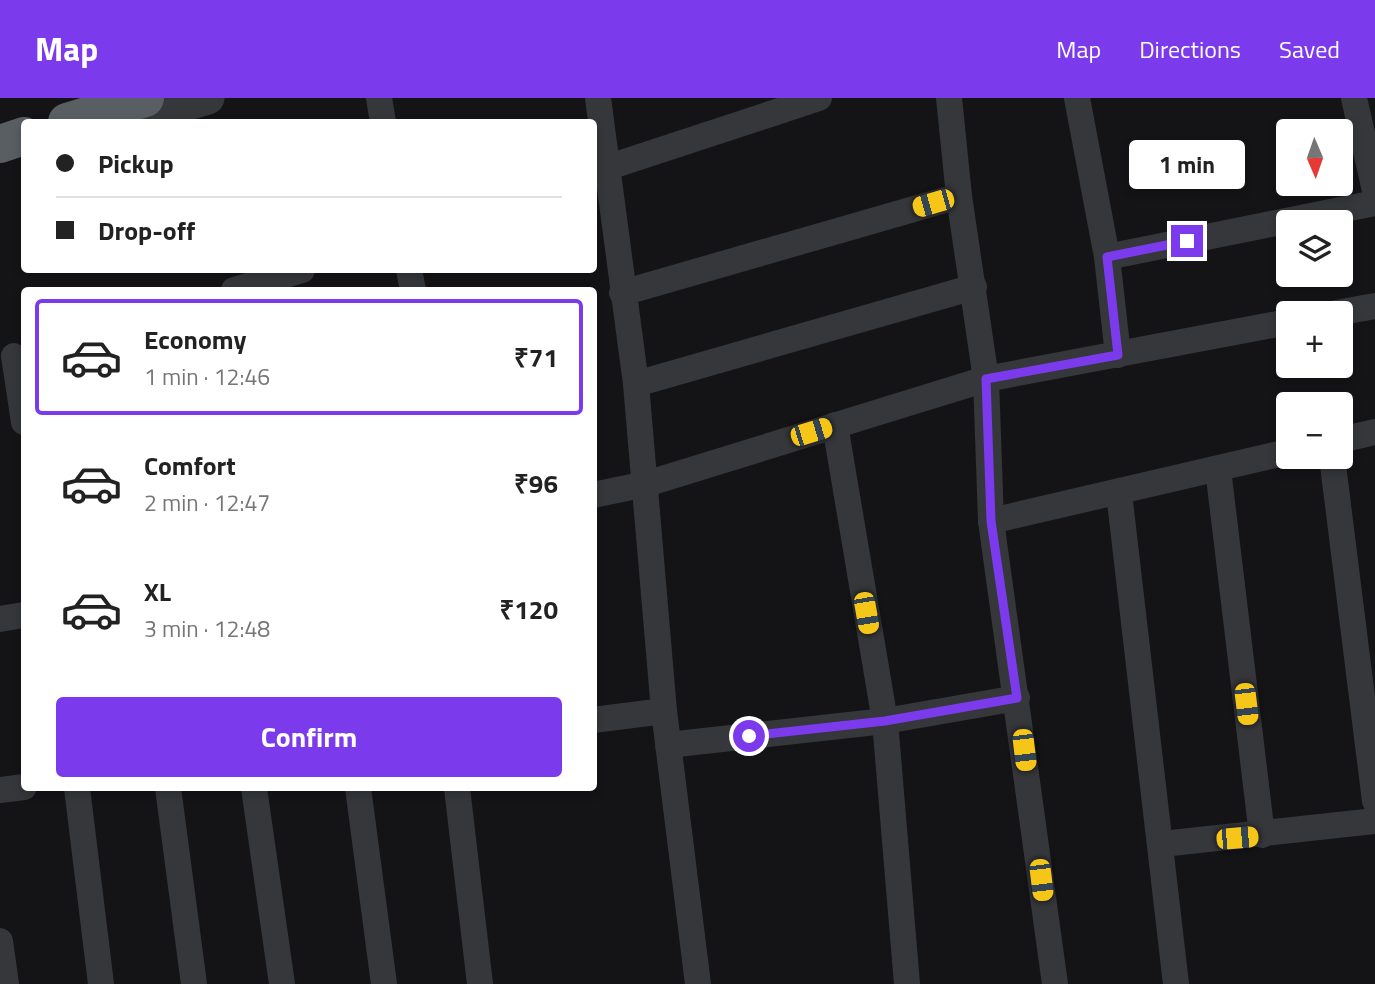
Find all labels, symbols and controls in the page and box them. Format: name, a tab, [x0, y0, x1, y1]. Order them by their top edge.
text: Map	[35, 24, 98, 74]
text: Map	[1056, 31, 1101, 67]
text: Directions	[1139, 31, 1241, 67]
text: Saved	[1279, 31, 1340, 67]
north arrow	[1276, 119, 1353, 196]
map controls	[1276, 119, 1353, 469]
callout: 1 min	[1129, 139, 1245, 188]
text: Pickup	[98, 144, 174, 183]
text: 1 min	[1159, 147, 1215, 182]
car	[910, 187, 957, 219]
button: layers	[1276, 210, 1353, 287]
text: Drop-off	[98, 211, 195, 250]
route end	[1171, 225, 1203, 257]
button: +	[1276, 301, 1353, 378]
text: Economy	[144, 320, 246, 359]
icon: car	[60, 326, 123, 389]
text: ₹71	[514, 338, 558, 377]
text: 1 min · 12:46	[144, 359, 270, 394]
button: −	[1276, 392, 1353, 469]
car	[788, 416, 835, 448]
text: Comfort	[144, 446, 236, 485]
icon: car	[60, 452, 123, 515]
text: ₹96	[514, 464, 558, 503]
text: 2 min · 12:47	[144, 485, 270, 520]
text: XL	[144, 572, 171, 611]
icon: car	[60, 578, 123, 641]
text: ₹120	[499, 590, 558, 629]
car	[853, 590, 880, 636]
text: 3 min · 12:48	[144, 611, 270, 646]
car	[1234, 682, 1259, 726]
button: Confirm	[56, 697, 562, 777]
route start	[733, 720, 765, 752]
car	[1012, 728, 1037, 772]
car	[1216, 826, 1259, 850]
car	[1029, 858, 1054, 902]

